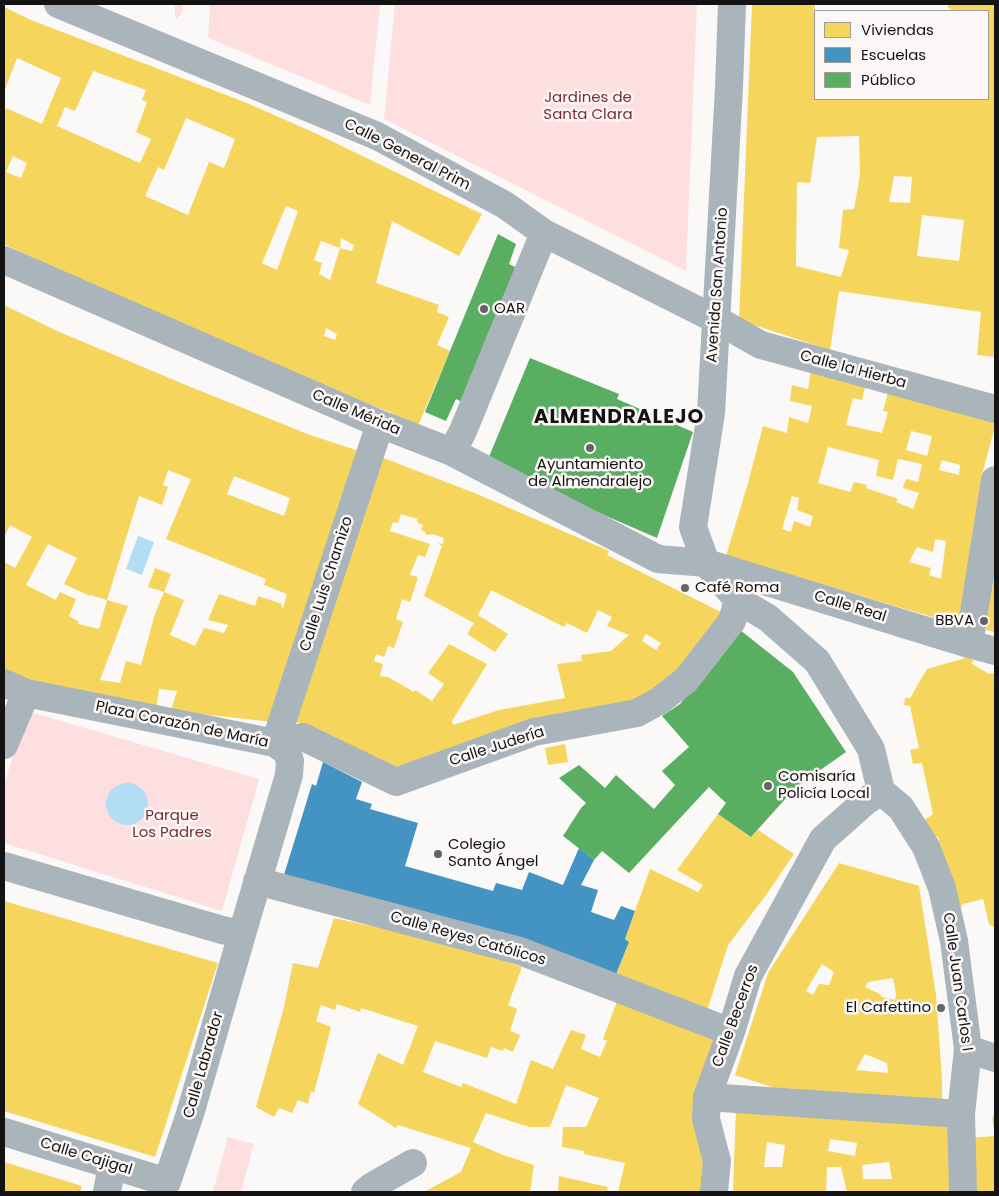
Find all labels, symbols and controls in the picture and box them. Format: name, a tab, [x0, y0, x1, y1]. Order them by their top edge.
legend	[814, 10, 989, 100]
text: Viviendas	[861, 19, 934, 40]
text: Escuelas	[861, 44, 926, 65]
text: Público	[861, 69, 916, 90]
park label: Jardines de Santa Clara	[543, 89, 633, 124]
street label: Calle General Prim	[341, 115, 473, 195]
street label: Avenida San Antonio	[704, 207, 732, 363]
place label: OAR	[494, 300, 525, 318]
marker: OAR	[478, 303, 490, 315]
street label: Calle la Hierba	[798, 347, 908, 393]
street label: Calle Mérida	[309, 386, 403, 440]
district label: ALMENDRALEJO	[532, 406, 706, 430]
marker: Ayuntamiento de Almendralejo	[584, 442, 596, 454]
place label: Ayuntamiento de Almendralejo	[528, 456, 652, 491]
street label: Calle Luis Chamizo	[297, 514, 357, 654]
place label: Café Roma	[695, 579, 779, 597]
marker: Café Roma	[679, 582, 691, 594]
street label: Calle Real	[812, 587, 888, 627]
place label: BBVA	[935, 612, 974, 630]
marker: BBVA	[978, 615, 990, 627]
street label: Plaza Corazón de María	[94, 698, 270, 752]
street label: Calle Judería	[447, 723, 547, 771]
place label: Comisaría Policía Local	[778, 768, 870, 803]
marker: Comisaría Policía Local	[762, 780, 774, 792]
park label: Parque Los Padres	[132, 807, 212, 842]
place label: Colegio Santo Ángel	[448, 836, 538, 871]
marker: Colegio Santo Ángel	[432, 848, 444, 860]
street label: Calle Reyes Católicos	[388, 908, 548, 970]
street label: Calle Juan Carlos I	[938, 912, 976, 1052]
street label: Calle Becerros	[709, 962, 763, 1070]
place label: El Cafettino	[846, 999, 931, 1017]
marker: El Cafettino	[935, 1002, 947, 1014]
street label: Calle Labrador	[180, 1010, 228, 1120]
street label: Calle Cajigal	[38, 1134, 134, 1180]

